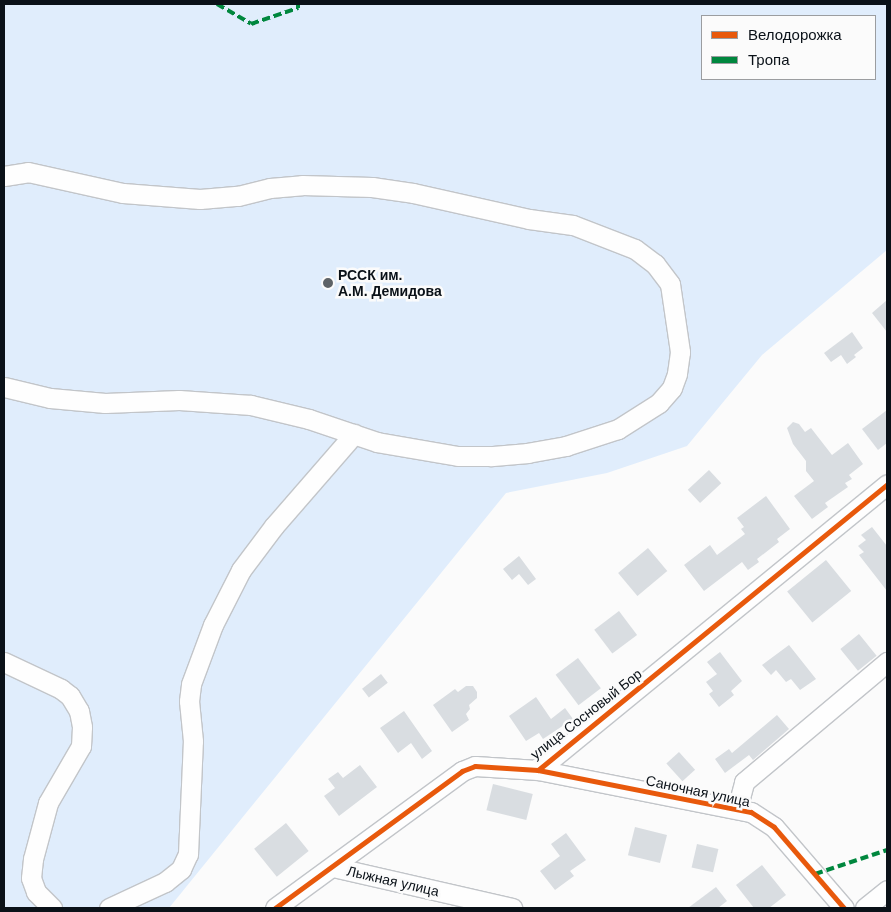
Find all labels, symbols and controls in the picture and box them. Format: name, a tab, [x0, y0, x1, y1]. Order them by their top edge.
legend	[701, 15, 876, 80]
text: Велодорожка	[748, 26, 842, 43]
text: Тропа	[748, 51, 789, 68]
place label: РССК им. А.М. Демидова	[338, 267, 442, 300]
marker: РССК им. А.М. Демидова	[322, 277, 334, 289]
street label: улица Сосновый Бор	[527, 665, 645, 763]
street label: Саночная улица	[644, 772, 752, 810]
street label: Лыжная улица	[345, 862, 441, 900]

